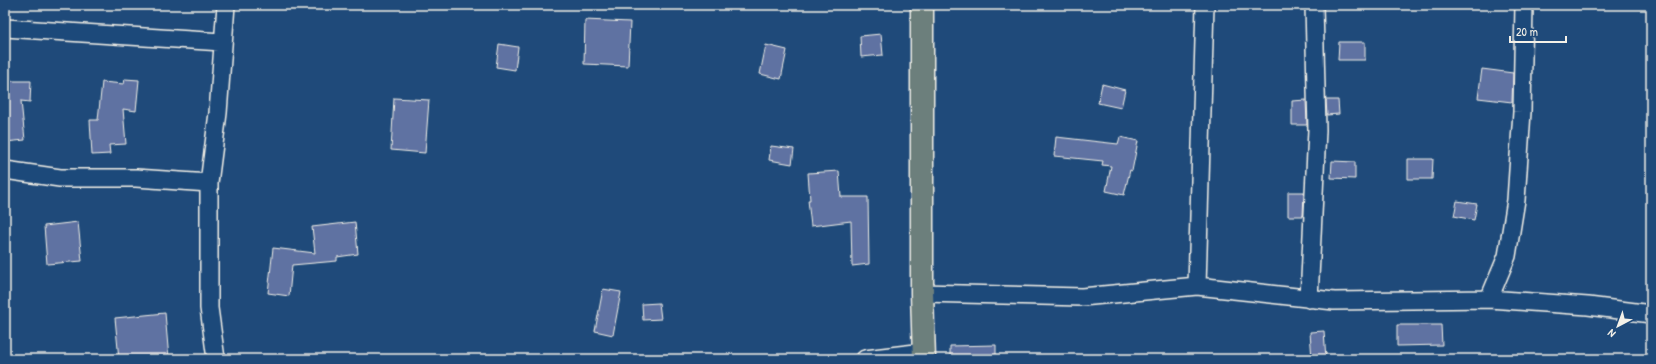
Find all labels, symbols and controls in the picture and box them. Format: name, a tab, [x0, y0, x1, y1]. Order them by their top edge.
scale bar	[1510, 18, 1566, 44]
text: 20 m	[1516, 23, 1538, 40]
north arrow	[1598, 306, 1638, 346]
text: N	[1605, 326, 1618, 341]

